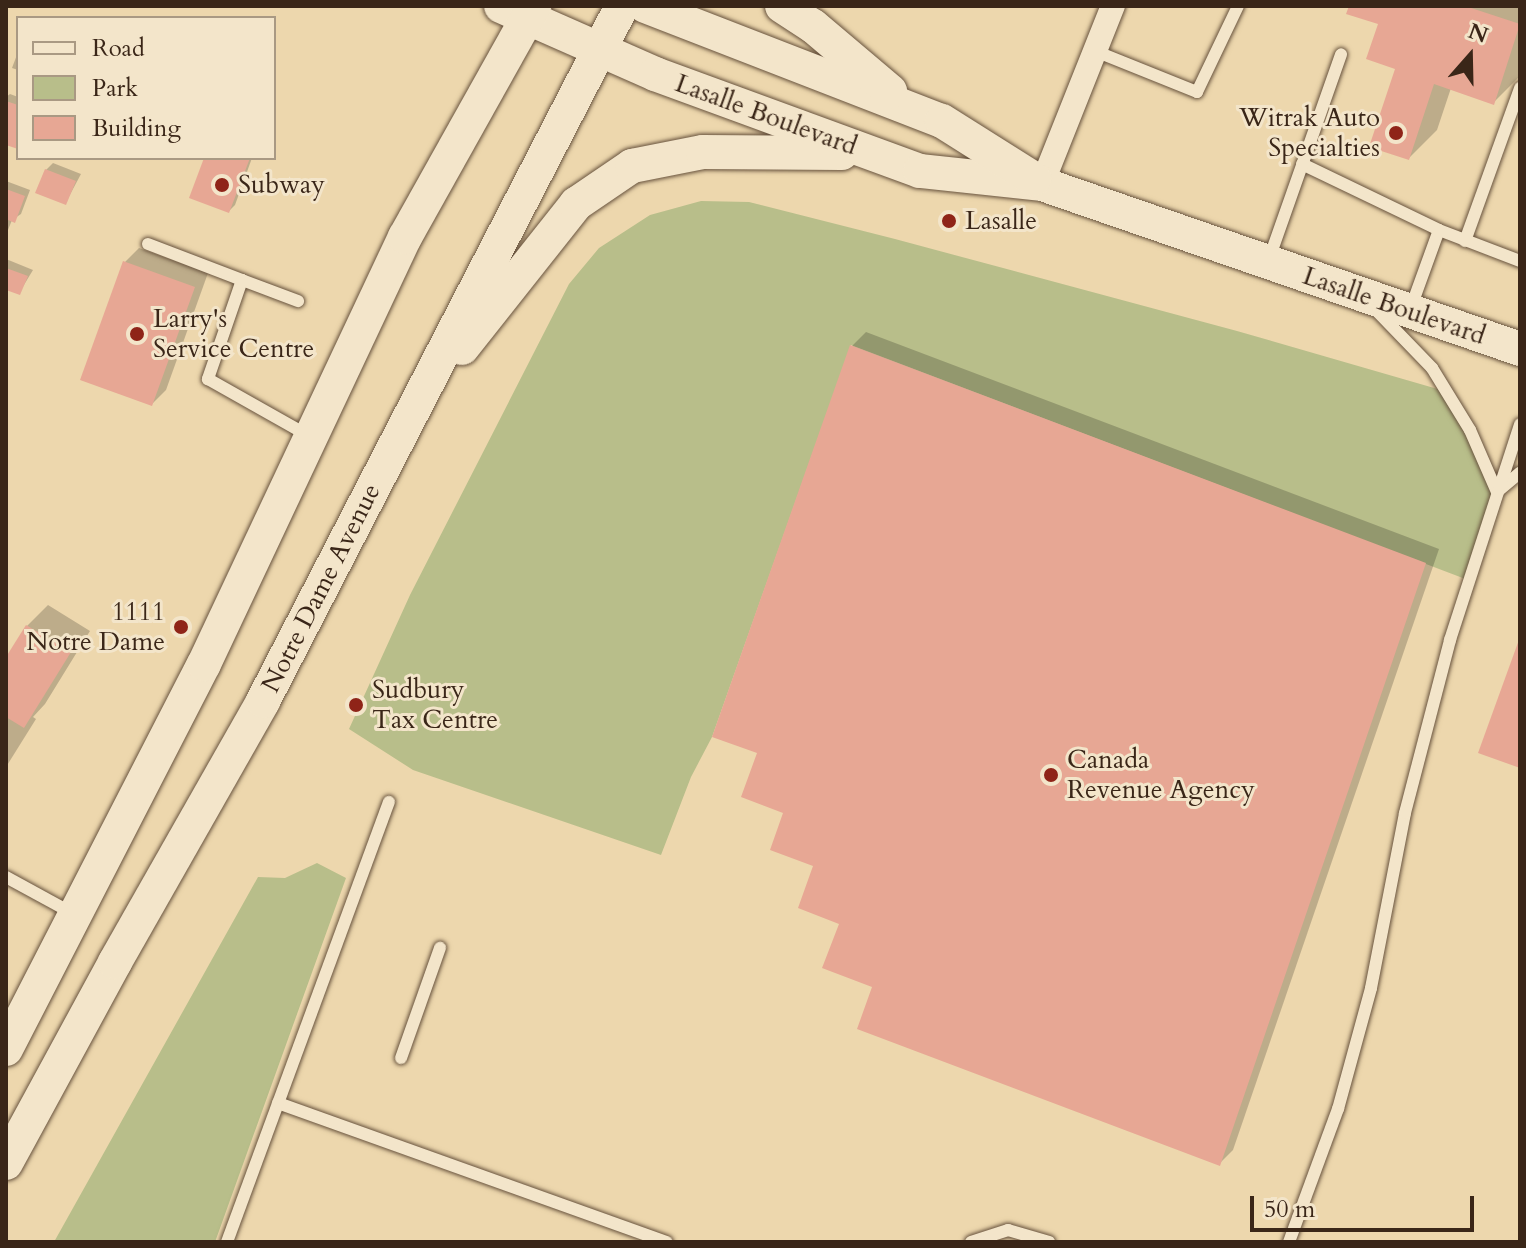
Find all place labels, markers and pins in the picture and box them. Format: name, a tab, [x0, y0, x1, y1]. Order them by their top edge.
place label: Witrak Auto Specialties	[1239, 102, 1380, 164]
marker: Witrak Auto Specialties	[1387, 124, 1405, 142]
place label: Subway	[238, 169, 325, 201]
marker: Subway	[213, 176, 231, 194]
place label: Lasalle	[965, 205, 1037, 237]
marker: Lasalle	[940, 212, 958, 230]
place label: Larry's Service Centre	[153, 303, 314, 364]
marker: Larry's Service Centre	[128, 325, 146, 343]
place label: 1111 Notre Dame	[26, 596, 165, 658]
marker: 1111 Notre Dame	[172, 618, 190, 636]
place label: Sudbury Tax Centre	[372, 674, 498, 736]
marker: Sudbury Tax Centre	[347, 696, 365, 714]
place label: Canada Revenue Agency	[1067, 744, 1255, 806]
marker: Canada Revenue Agency	[1042, 766, 1060, 784]

